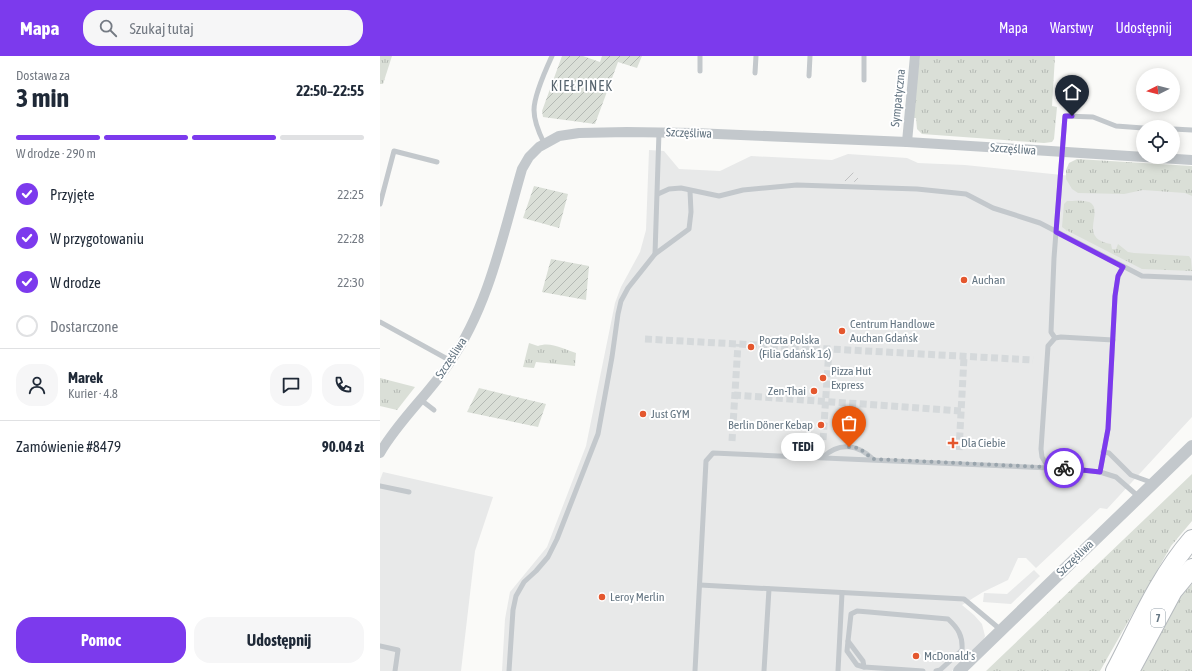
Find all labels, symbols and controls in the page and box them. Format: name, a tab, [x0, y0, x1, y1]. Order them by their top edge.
search box	[83, 10, 363, 46]
text: Mapa	[20, 17, 59, 39]
icon: search	[97, 17, 119, 39]
text: Szukaj tutaj	[129, 20, 194, 37]
text: Mapa	[999, 20, 1028, 36]
text: Warstwy	[1050, 20, 1093, 36]
text: Udostępnij	[1115, 20, 1172, 36]
text: Dostawa za	[16, 68, 70, 83]
street label: Sympatyczna	[888, 68, 908, 128]
north arrow	[1136, 68, 1180, 112]
map controls	[1136, 68, 1180, 164]
pin	[1055, 75, 1089, 116]
district label: KIEŁPINEK	[551, 78, 613, 94]
icon: home	[1061, 81, 1083, 103]
text: 22:50–22:55	[296, 82, 364, 99]
text: 3 min	[16, 83, 69, 113]
button: locate	[1136, 120, 1180, 164]
street label: Szczęśliwa	[666, 125, 712, 141]
street label: Szczęśliwa	[989, 140, 1037, 158]
text: W drodze · 290 m	[16, 146, 96, 161]
icon: check	[16, 183, 38, 205]
text: Przyjęte	[50, 186, 95, 203]
text: 22:25	[337, 187, 364, 202]
icon: check	[16, 227, 38, 249]
text: W przygotowaniu	[50, 230, 144, 247]
text: 22:28	[337, 231, 364, 246]
icon: check	[16, 271, 38, 293]
place label: Auchan	[972, 273, 1005, 287]
text: W drodze	[50, 274, 101, 291]
text: 22:30	[337, 275, 364, 290]
marker: Auchan	[959, 275, 969, 285]
place label: Centrum Handlowe Auchan Gdańsk	[850, 317, 935, 345]
text: Dostarczone	[50, 318, 118, 335]
marker: Centrum Handlowe Auchan Gdańsk	[837, 326, 847, 336]
place label: Poczta Polska (Filia Gdańsk 16)	[759, 333, 832, 361]
street label: Szczęśliwa	[433, 335, 469, 381]
marker: Poczta Polska (Filia Gdańsk 16)	[746, 342, 756, 352]
button: person	[16, 364, 58, 406]
button: chat	[270, 364, 312, 406]
button: phone	[322, 364, 364, 406]
place label: Pizza Hut Express	[831, 364, 872, 392]
text: Marek	[68, 369, 103, 386]
marker: Pizza Hut Express	[818, 373, 828, 383]
place label: Zen-Thai	[768, 384, 806, 398]
text: Kurier · 4.8	[68, 386, 118, 401]
marker: Zen-Thai	[809, 386, 819, 396]
pin	[832, 406, 866, 447]
place label: Just GYM	[651, 407, 690, 421]
marker: Just GYM	[638, 409, 648, 419]
icon: bag	[838, 412, 860, 434]
place label: Berlin Döner Kebap	[728, 418, 813, 432]
marker: Berlin Döner Kebap	[816, 420, 826, 430]
callout: TEDi	[781, 433, 825, 461]
place label: Dla Ciebie	[961, 436, 1006, 450]
text: Zamówienie #8479	[16, 438, 121, 455]
text: 90.04 zł	[322, 438, 364, 455]
marker: Dla Ciebie	[948, 438, 958, 448]
text: TEDi	[792, 439, 814, 454]
courier	[1044, 448, 1084, 488]
icon: bike	[1053, 457, 1075, 479]
street label: Szczęśliwa	[1054, 537, 1096, 579]
place label: Leroy Merlin	[610, 590, 665, 604]
marker: Leroy Merlin	[597, 592, 607, 602]
road number: 7	[1151, 609, 1165, 627]
button: Pomoc	[16, 617, 186, 663]
button: Udostępnij	[194, 617, 364, 663]
place label: McDonald's	[924, 649, 975, 663]
marker: McDonald's	[911, 651, 921, 661]

